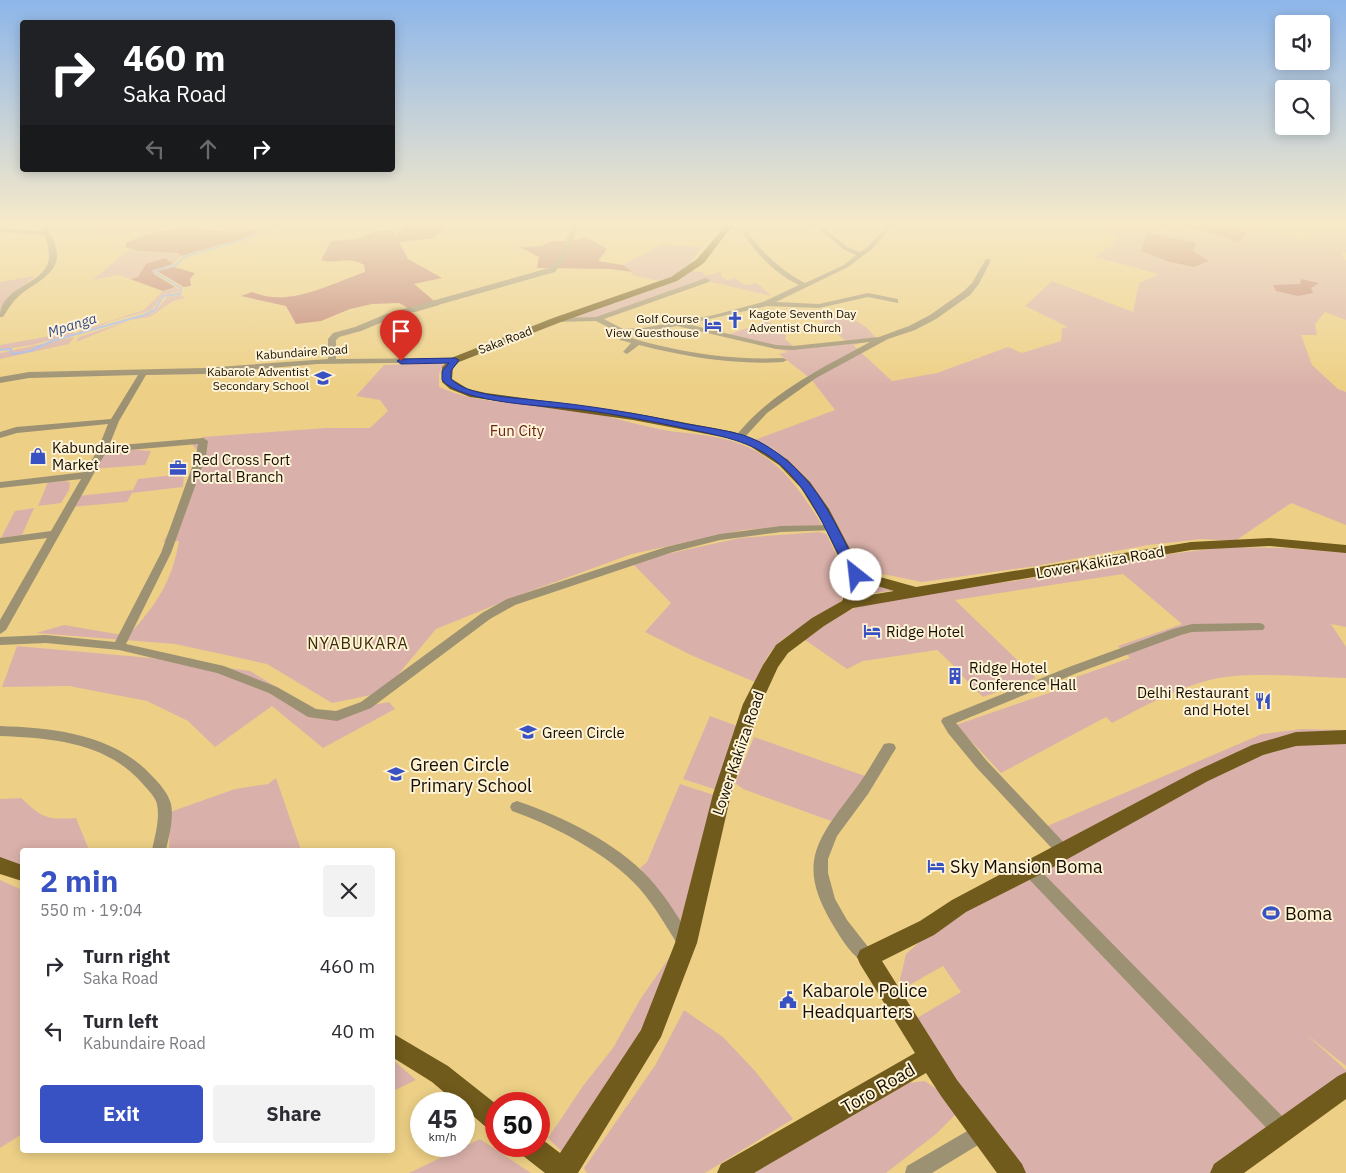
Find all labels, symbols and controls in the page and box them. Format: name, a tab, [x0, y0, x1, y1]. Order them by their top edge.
map controls	[1275, 15, 1330, 135]
button: sound	[1275, 15, 1330, 70]
text: 460 m	[123, 35, 226, 81]
icon: right	[40, 40, 105, 105]
text: Saka Road	[123, 79, 227, 108]
button: search	[1275, 80, 1330, 135]
icon: left	[141, 135, 169, 163]
icon: ahead	[194, 135, 222, 163]
icon: right	[247, 135, 275, 163]
place label: Kagote Seventh Day Adventist Church	[749, 306, 856, 335]
water label: Mpanga	[45, 309, 99, 341]
pin	[380, 310, 422, 361]
church icon: Kagote Seventh Day Adventist Church	[725, 310, 745, 330]
place label: Golf Course View Guesthouse	[606, 311, 699, 340]
hotel icon: Golf Course View Guesthouse	[703, 315, 723, 335]
icon: arrive	[387, 317, 415, 345]
street label: Saka Road	[476, 323, 534, 357]
street label: Kabundaire Road	[256, 341, 348, 363]
place label: Kabarole Adventist Secondary School	[207, 364, 309, 393]
school or university icon: Kabarole Adventist Secondary School	[313, 368, 333, 388]
park label: Fun City	[490, 421, 545, 440]
place label: Kabundaire Market	[52, 438, 129, 474]
shop icon: Kabundaire Market	[28, 446, 48, 466]
place label: Red Cross Fort Portal Branch	[192, 450, 290, 486]
office icon: Red Cross Fort Portal Branch	[168, 458, 188, 478]
street label: Lower Kakiiza Road	[1034, 541, 1166, 583]
position arrow	[829, 548, 881, 600]
hotel icon: Ridge Hotel	[862, 621, 882, 641]
place label: Ridge Hotel	[886, 622, 964, 641]
district label: NYABUKARA	[307, 633, 409, 653]
place label: Ridge Hotel Conference Hall	[969, 658, 1076, 694]
building icon: Ridge Hotel Conference Hall	[945, 666, 965, 686]
place label: Delhi Restaurant and Hotel	[1137, 683, 1249, 719]
street label: Lower Kakiiza Road	[708, 688, 768, 818]
restaurant icon: Delhi Restaurant and Hotel	[1253, 691, 1273, 711]
school or university icon: Green Circle	[518, 722, 538, 742]
place label: Green Circle	[542, 723, 625, 742]
place label: Green Circle Primary School	[410, 753, 532, 797]
school or university icon: Green Circle Primary School	[386, 764, 406, 784]
place label: Sky Mansion Boma	[950, 855, 1103, 878]
hotel icon: Sky Mansion Boma	[926, 856, 946, 876]
text: 2 min	[40, 861, 118, 900]
button: close	[323, 865, 375, 917]
text: 550 m · 19:04	[40, 900, 142, 920]
place label: Boma	[1285, 902, 1333, 925]
sports icon: Boma	[1261, 903, 1281, 923]
text: Turn right	[83, 944, 170, 968]
icon: right	[40, 952, 68, 980]
text: 460 m	[320, 954, 375, 978]
text: Saka Road	[83, 968, 158, 988]
place label: Kabarole Police Headquarters	[802, 979, 927, 1023]
public building icon: Kabarole Police Headquarters	[778, 990, 798, 1010]
text: Turn left	[83, 1009, 159, 1033]
icon: left	[40, 1017, 68, 1045]
text: 40 m	[331, 1019, 375, 1043]
text: Kabundaire Road	[83, 1033, 206, 1053]
street label: Toro Road	[837, 1058, 919, 1118]
button: Exit	[40, 1085, 203, 1143]
button: Share	[213, 1085, 375, 1143]
speed limit sign: 50	[485, 1092, 550, 1157]
text: 45	[427, 1102, 458, 1135]
text: km/h	[428, 1129, 457, 1144]

